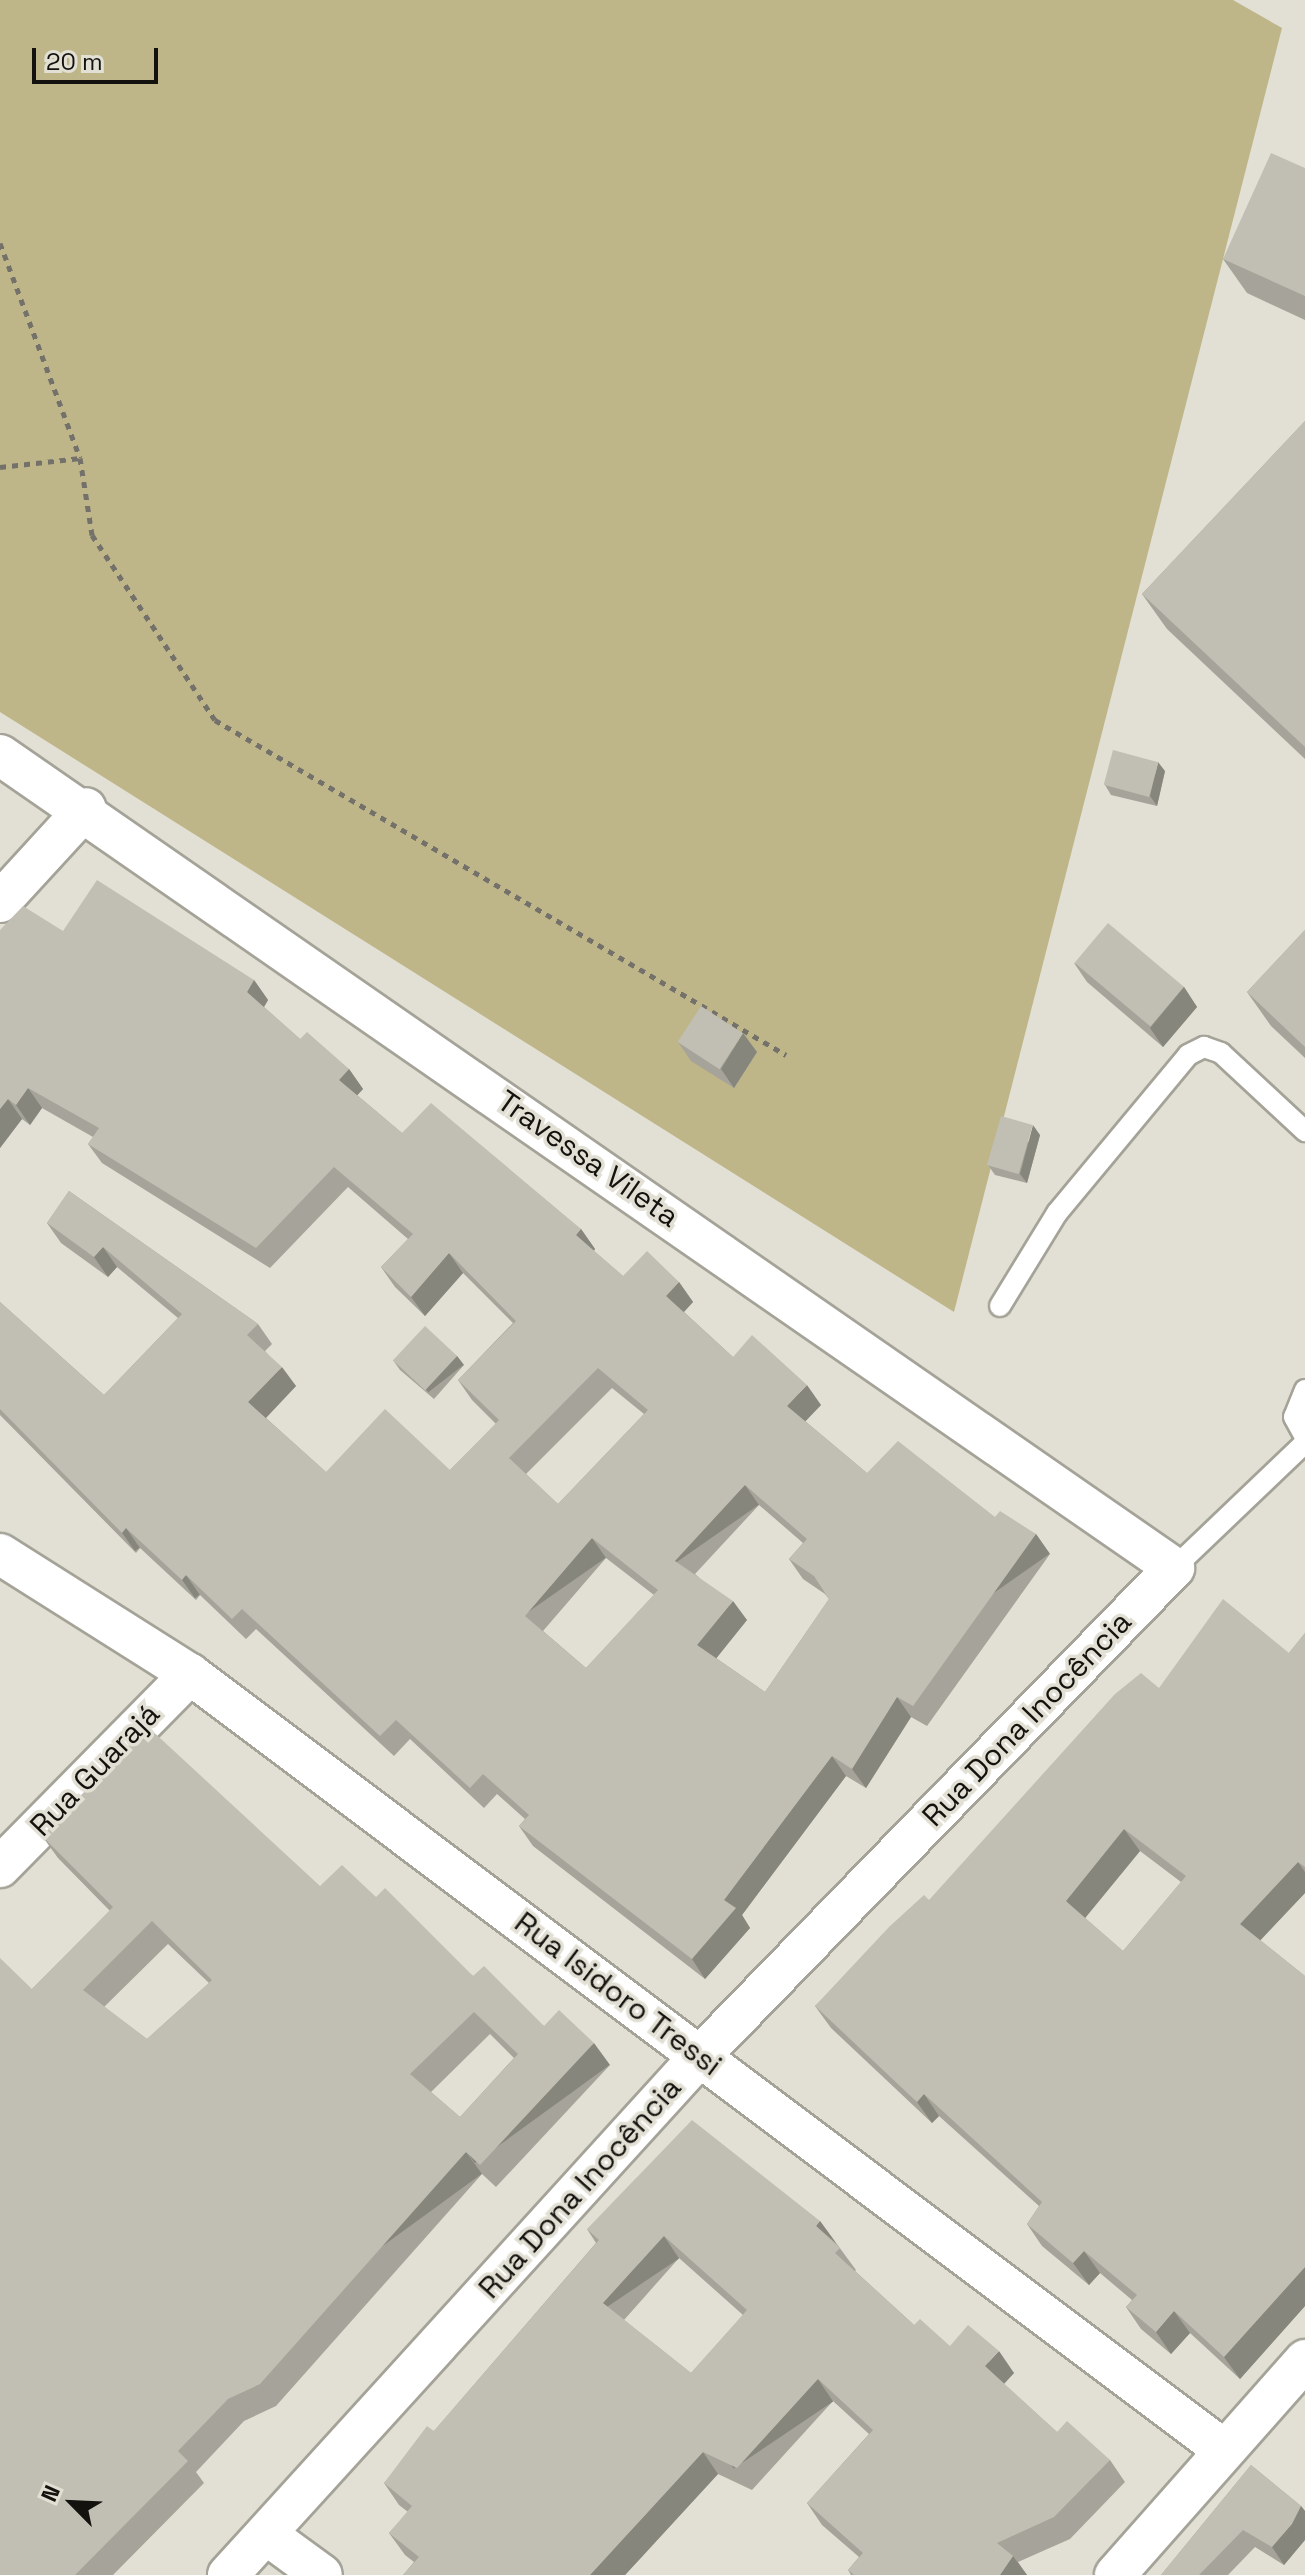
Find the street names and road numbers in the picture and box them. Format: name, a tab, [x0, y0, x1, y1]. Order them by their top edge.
street label: Travessa Vileta	[490, 1083, 686, 1235]
street label: Rua Dona Inocência	[915, 1604, 1139, 1834]
street label: Rua Guarajá	[23, 1696, 167, 1844]
street label: Rua Isidoro Tressi	[507, 1904, 729, 2084]
street label: Rua Dona Inocência	[471, 2070, 689, 2306]

